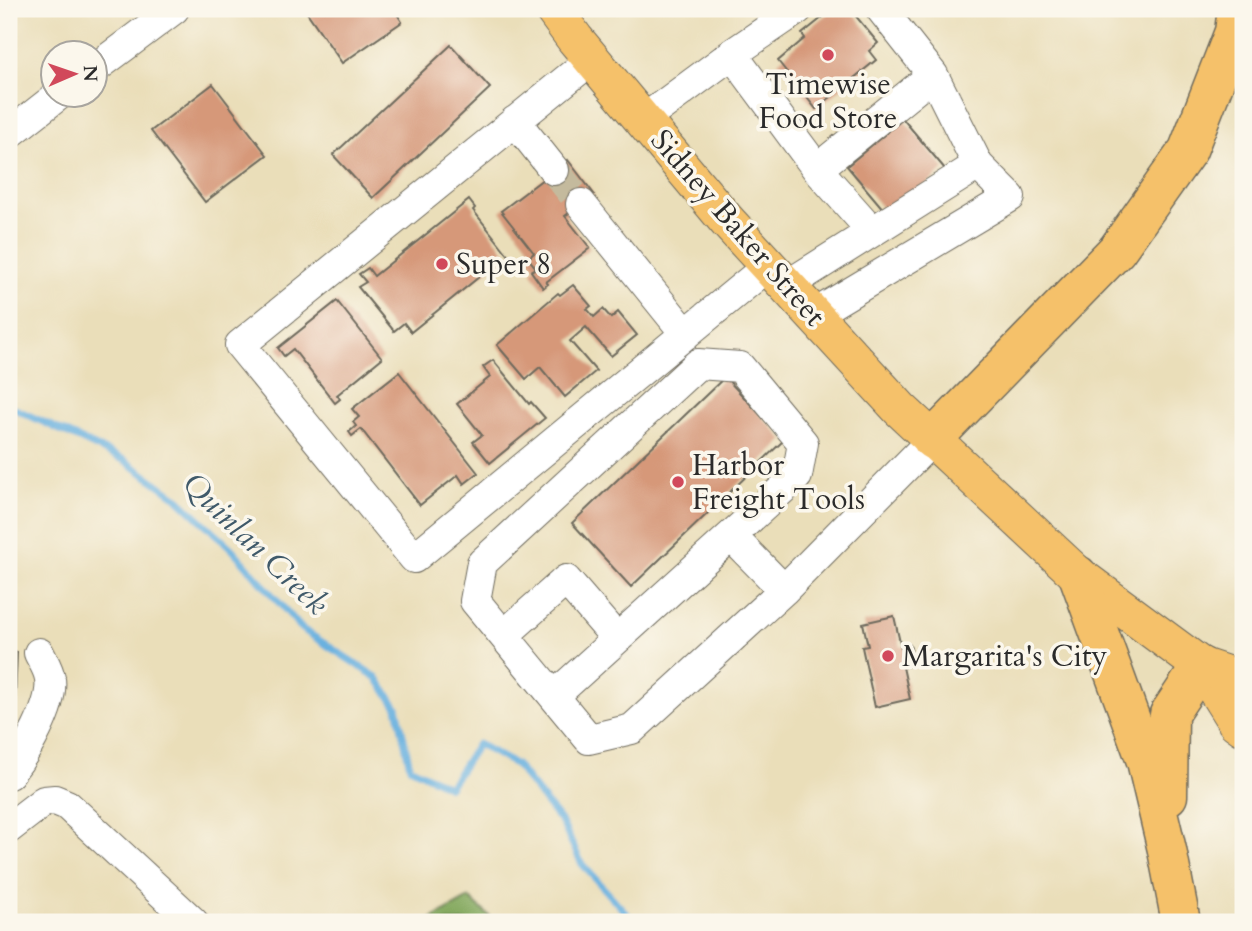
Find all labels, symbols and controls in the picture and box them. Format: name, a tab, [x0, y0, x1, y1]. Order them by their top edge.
north arrow	[38, 38, 108, 108]
marker: Timewise Food Store	[820, 47, 836, 63]
place label: Timewise Food Store	[759, 64, 897, 139]
text: N	[77, 65, 103, 83]
street label: Sidney Baker Street	[641, 121, 835, 336]
place label: Super 8	[456, 244, 551, 285]
marker: Super 8	[434, 256, 450, 272]
place label: Harbor Freight Tools	[692, 445, 865, 520]
water label: Quinlan Creek	[172, 463, 338, 625]
marker: Harbor Freight Tools	[670, 474, 686, 490]
place label: Margarita's City	[902, 636, 1108, 677]
marker: Margarita's City	[880, 648, 896, 664]

